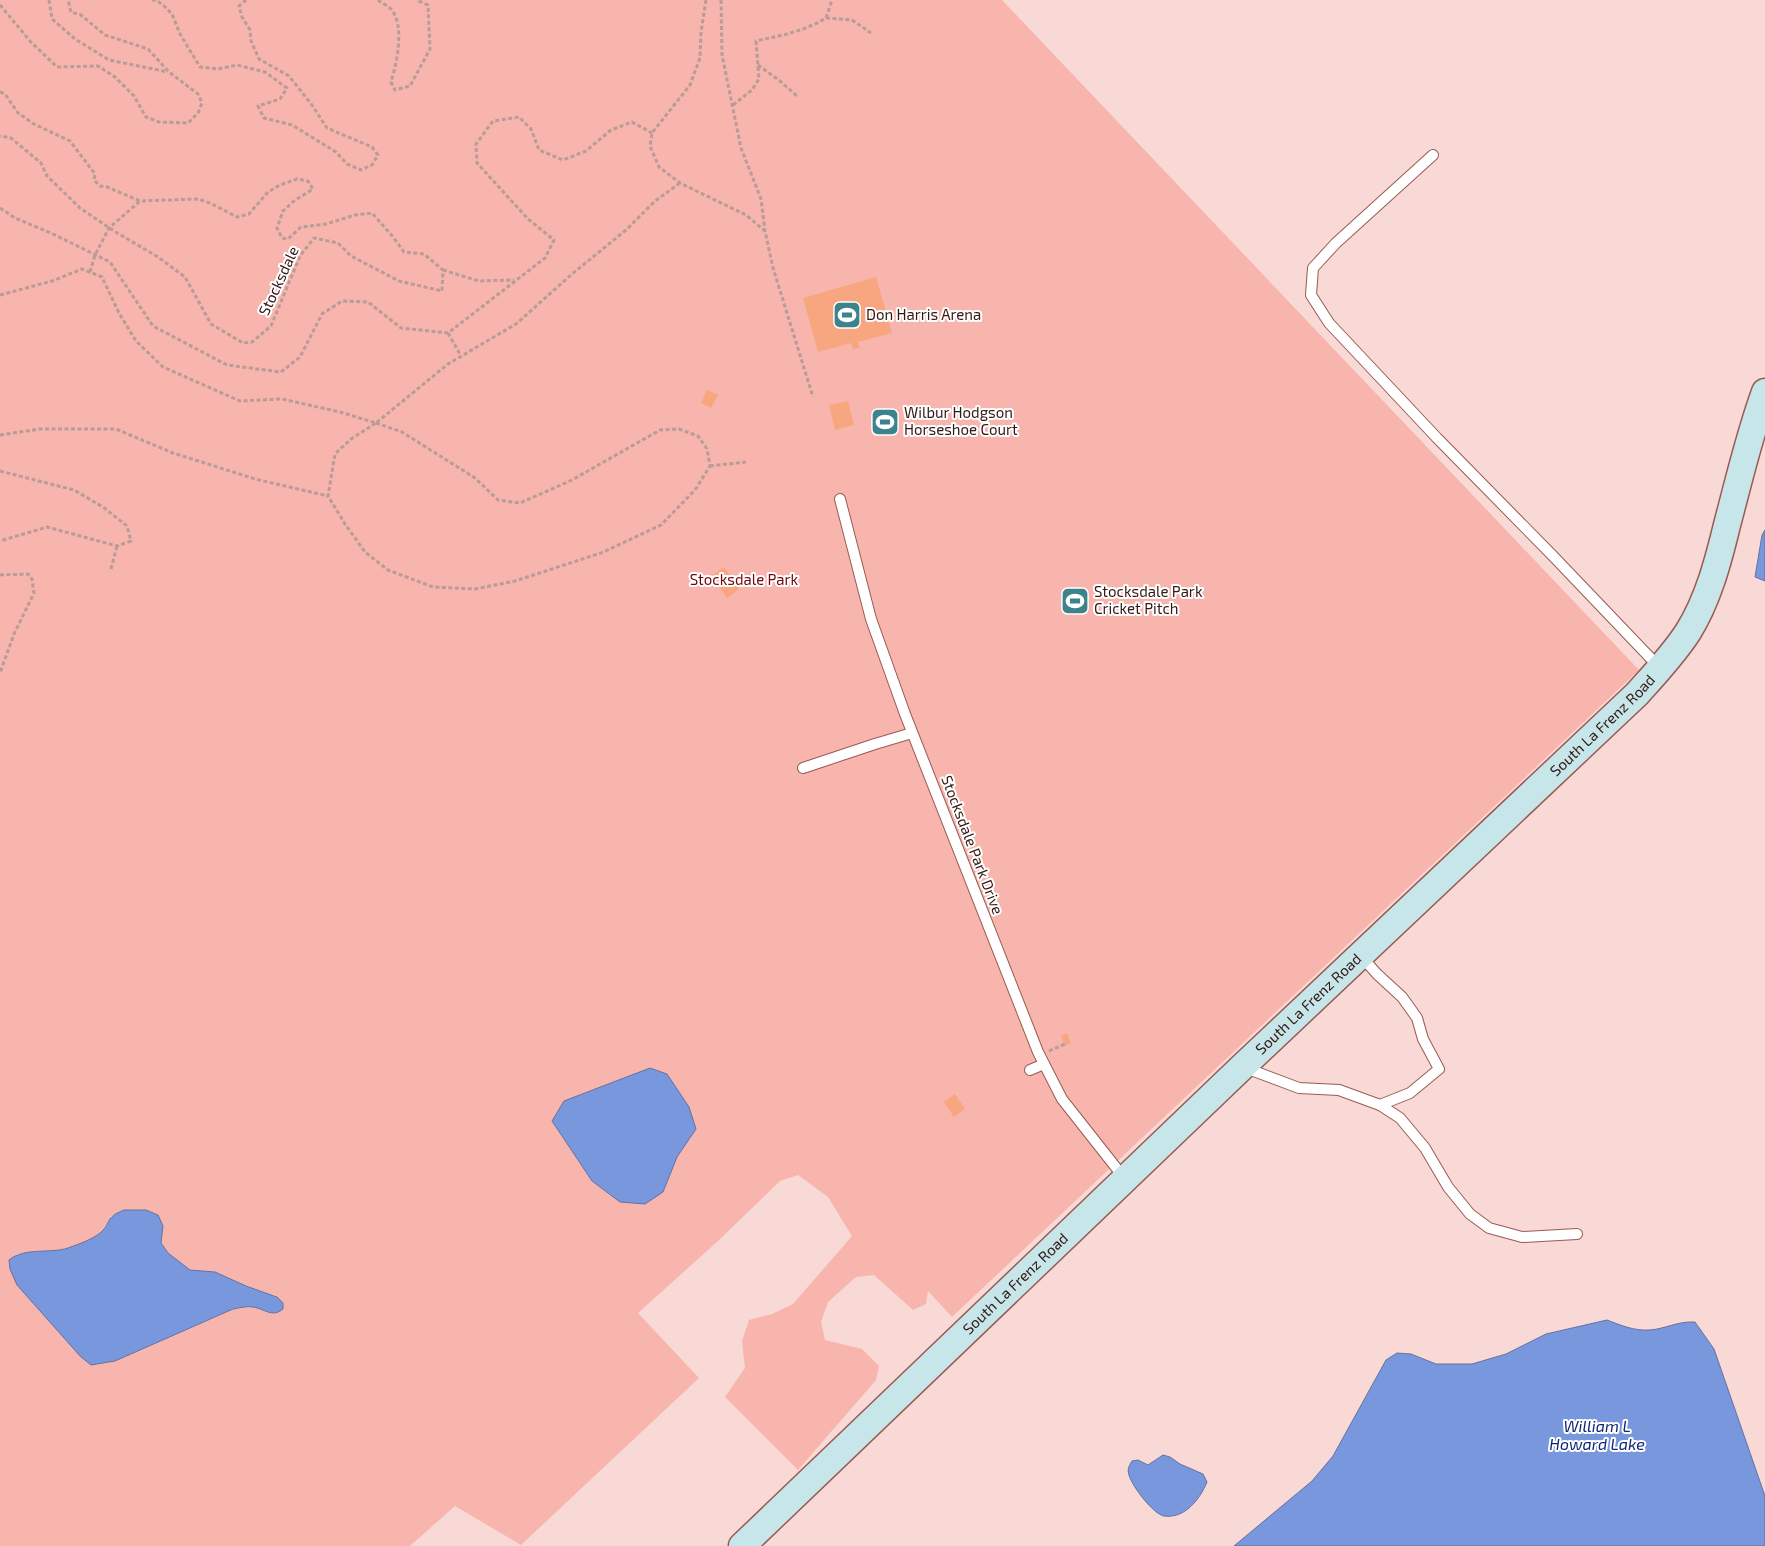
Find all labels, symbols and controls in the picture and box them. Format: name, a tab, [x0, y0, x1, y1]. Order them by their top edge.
street label: Stocksdale	[254, 243, 302, 318]
sports icon: Don Harris Arena	[832, 300, 862, 330]
place label: Don Harris Arena	[866, 305, 981, 323]
place label: Wilbur Hodgson Horseshoe Court	[904, 403, 1018, 438]
sports icon: Wilbur Hodgson Horseshoe Court	[870, 407, 900, 437]
park label: Stocksdale Park	[690, 570, 799, 588]
place label: Stocksdale Park Cricket Pitch	[1094, 582, 1203, 617]
sports icon: Stocksdale Park Cricket Pitch	[1060, 586, 1090, 616]
street label: South La Frenz Road	[1546, 670, 1658, 779]
street label: Stocksdale Park Drive	[938, 773, 1008, 917]
street label: South La Frenz Road	[1251, 949, 1365, 1058]
street label: South La Frenz Road	[959, 1229, 1071, 1338]
water label: William L Howard Lake	[1549, 1416, 1645, 1453]

